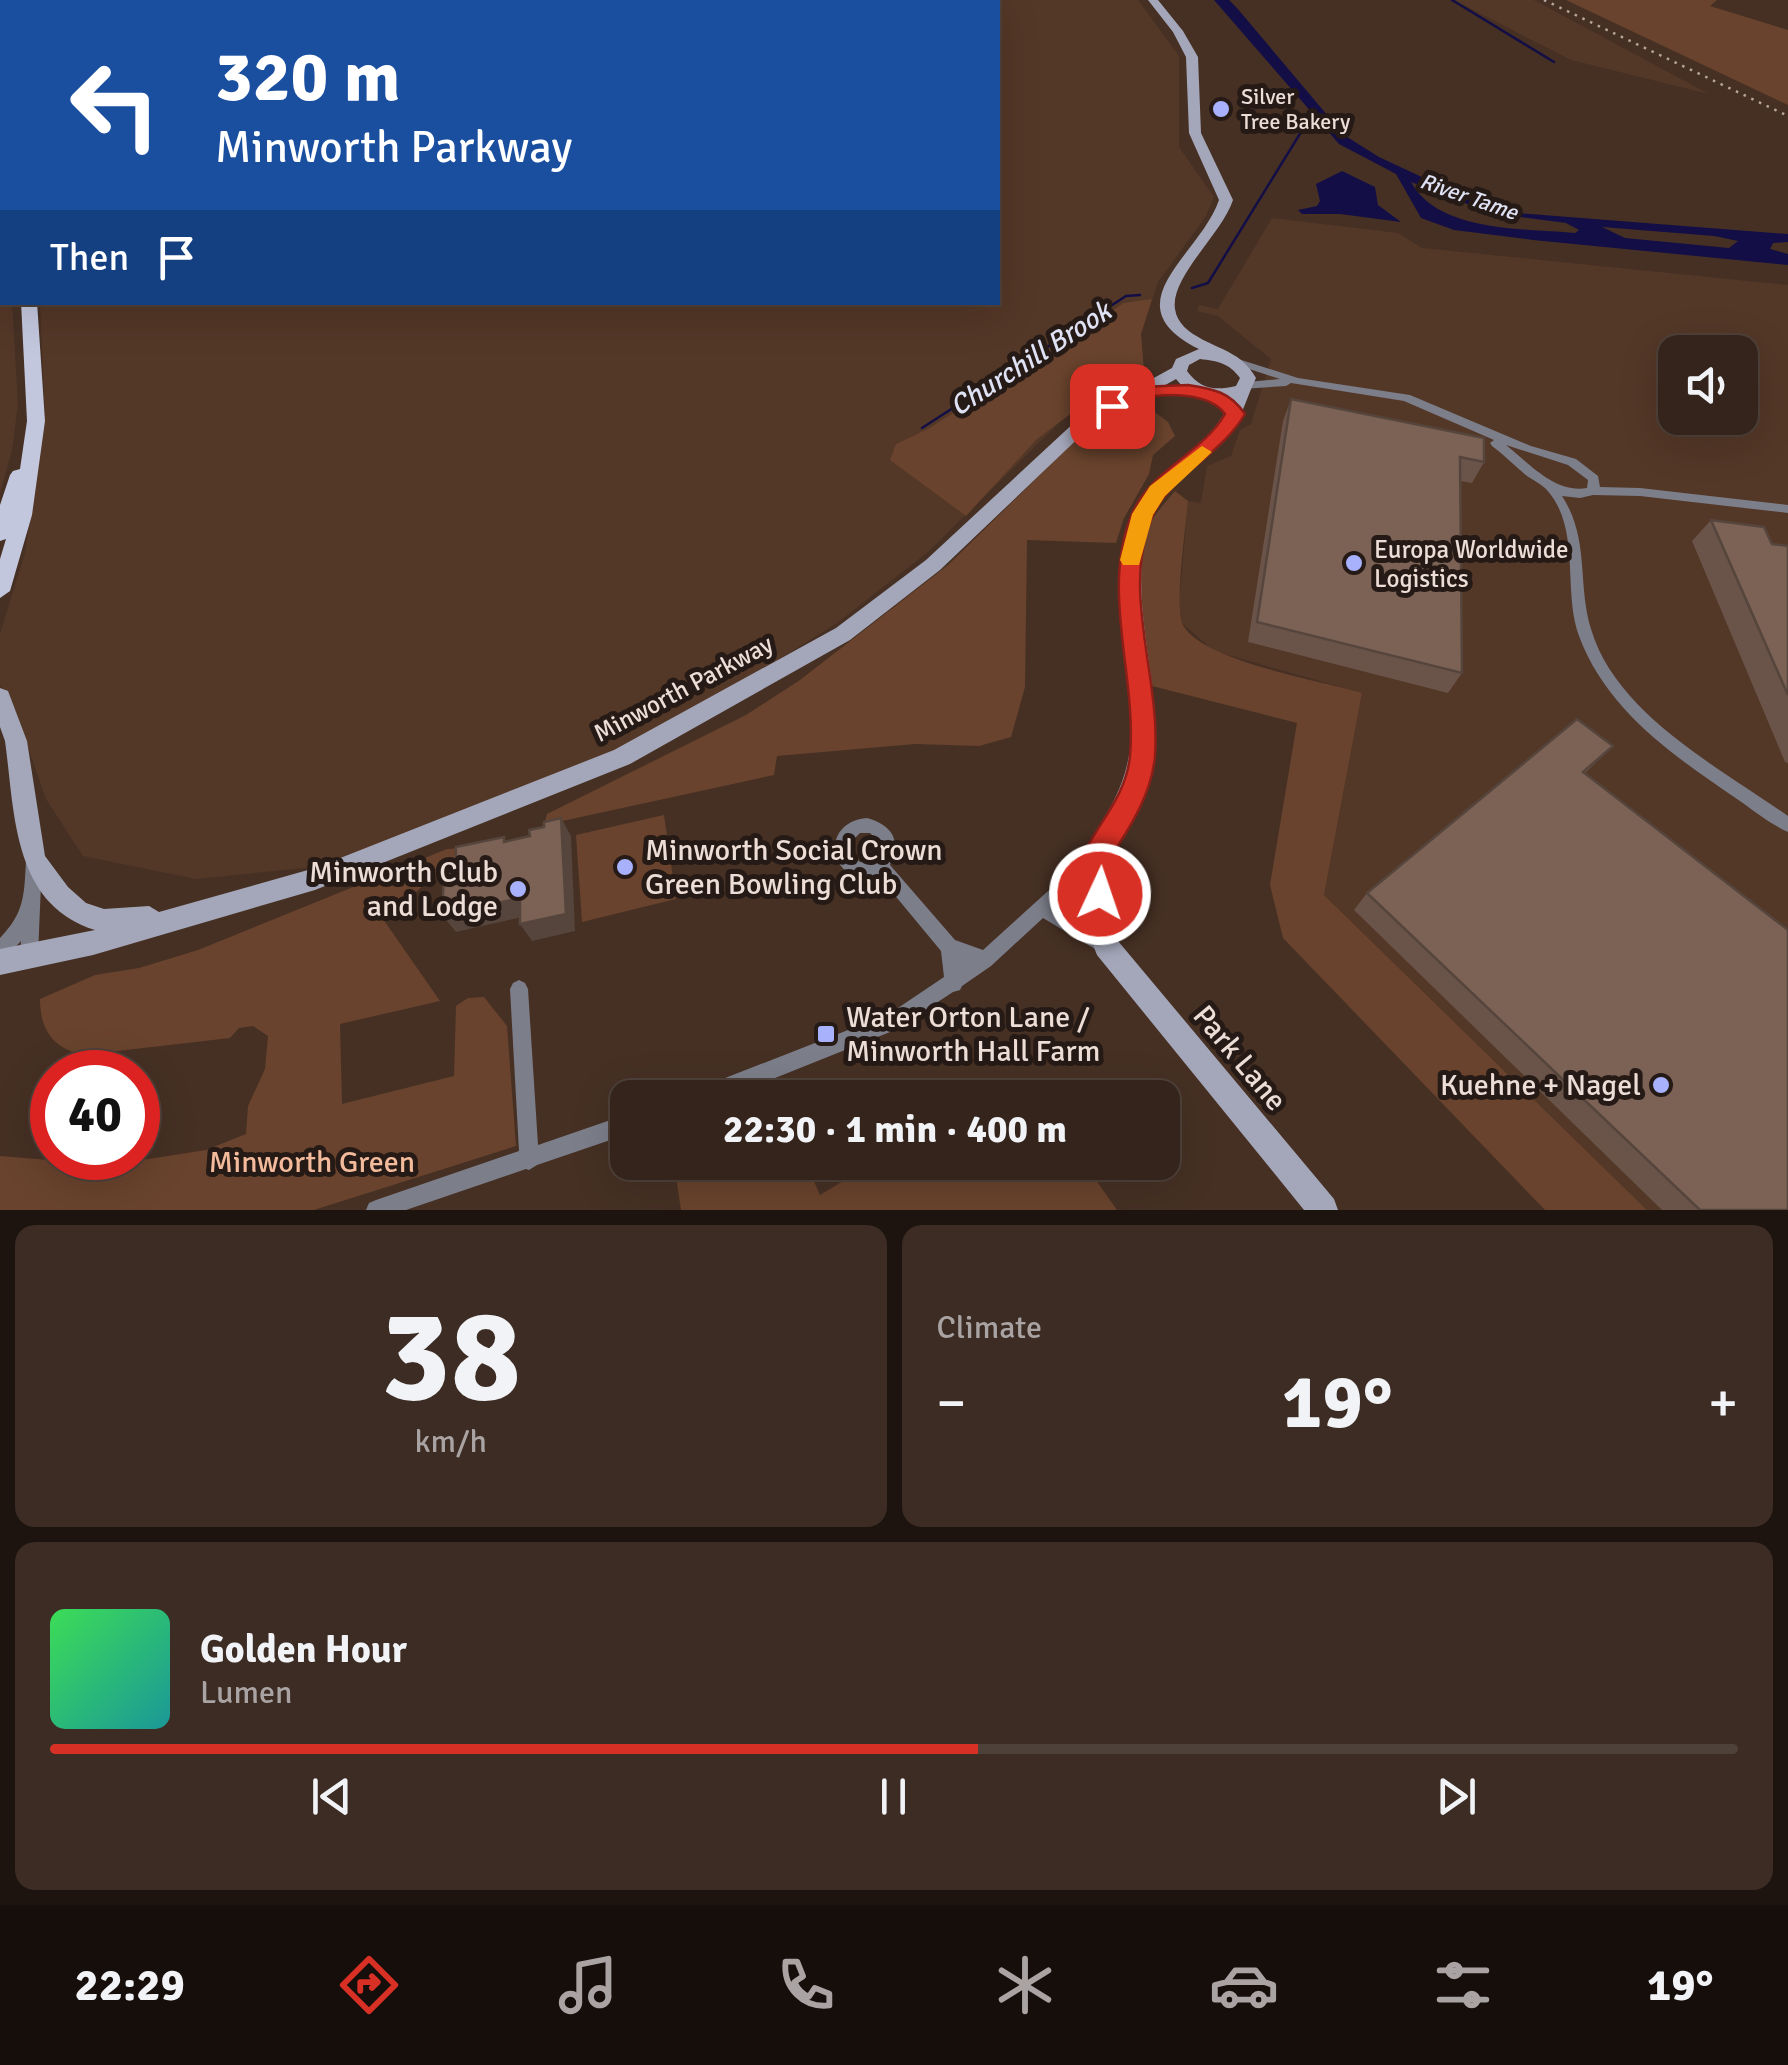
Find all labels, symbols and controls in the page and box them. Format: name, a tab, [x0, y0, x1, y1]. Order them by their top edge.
text: 320 m	[215, 34, 400, 120]
icon: left	[50, 40, 180, 170]
place label: Silver Tree Bakery	[1241, 83, 1351, 135]
marker: Silver Tree Bakery	[1210, 98, 1232, 120]
text: Minworth Parkway	[215, 120, 572, 175]
water label: River Tame	[1416, 167, 1522, 226]
icon: arrive	[149, 230, 204, 285]
text: Then	[50, 234, 129, 281]
water label: Churchill Brook	[944, 293, 1120, 423]
map controls	[1658, 335, 1758, 435]
button: sound	[1658, 335, 1758, 435]
pin	[1070, 364, 1155, 449]
icon: arrive	[1085, 379, 1140, 434]
place label: Europa Worldwide Logistics	[1374, 534, 1569, 594]
marker: Europa Worldwide Logistics	[1343, 552, 1365, 574]
street label: Minworth Parkway	[588, 628, 778, 749]
place label: Minworth Social Crown Green Bowling Club	[645, 832, 943, 903]
position arrow	[1048, 842, 1152, 946]
place label: Minworth Club and Lodge	[309, 854, 498, 925]
marker: Minworth Social Crown Green Bowling Club	[614, 856, 636, 878]
marker: Minworth Club and Lodge	[507, 878, 529, 900]
street label: Park Lane	[1185, 998, 1294, 1119]
place label: Water Orton Lane / Minworth Hall Farm	[846, 999, 1100, 1070]
marker: Water Orton Lane / Minworth Hall Farm	[815, 1023, 837, 1045]
speed limit sign: 40	[30, 1050, 160, 1180]
place label: Kuehne + Nagel	[1440, 1067, 1641, 1104]
marker: Kuehne + Nagel	[1650, 1074, 1672, 1096]
text: 22:30 · 1 min · 400 m	[723, 1106, 1067, 1153]
park label: Minworth Green	[209, 1144, 415, 1181]
text: 38	[381, 1277, 521, 1437]
text: Climate	[937, 1308, 1042, 1347]
text: 19°	[1282, 1356, 1393, 1449]
text: −	[937, 1369, 966, 1437]
text: +	[1708, 1369, 1738, 1437]
text: km/h	[415, 1422, 487, 1461]
text: Golden Hour	[200, 1626, 407, 1673]
text: Lumen	[200, 1673, 292, 1712]
icon: previous	[304, 1769, 359, 1824]
icon: pause	[866, 1769, 921, 1824]
icon: next	[1429, 1769, 1484, 1824]
icon: directions	[334, 1950, 404, 2020]
icon: music	[553, 1950, 623, 2020]
icon: phone	[771, 1950, 841, 2020]
icon: climate	[990, 1950, 1060, 2020]
icon: car	[1209, 1950, 1279, 2020]
icon: filters	[1428, 1950, 1498, 2020]
text: 22:29	[74, 1958, 185, 2013]
text: 19°	[1647, 1958, 1714, 2013]

